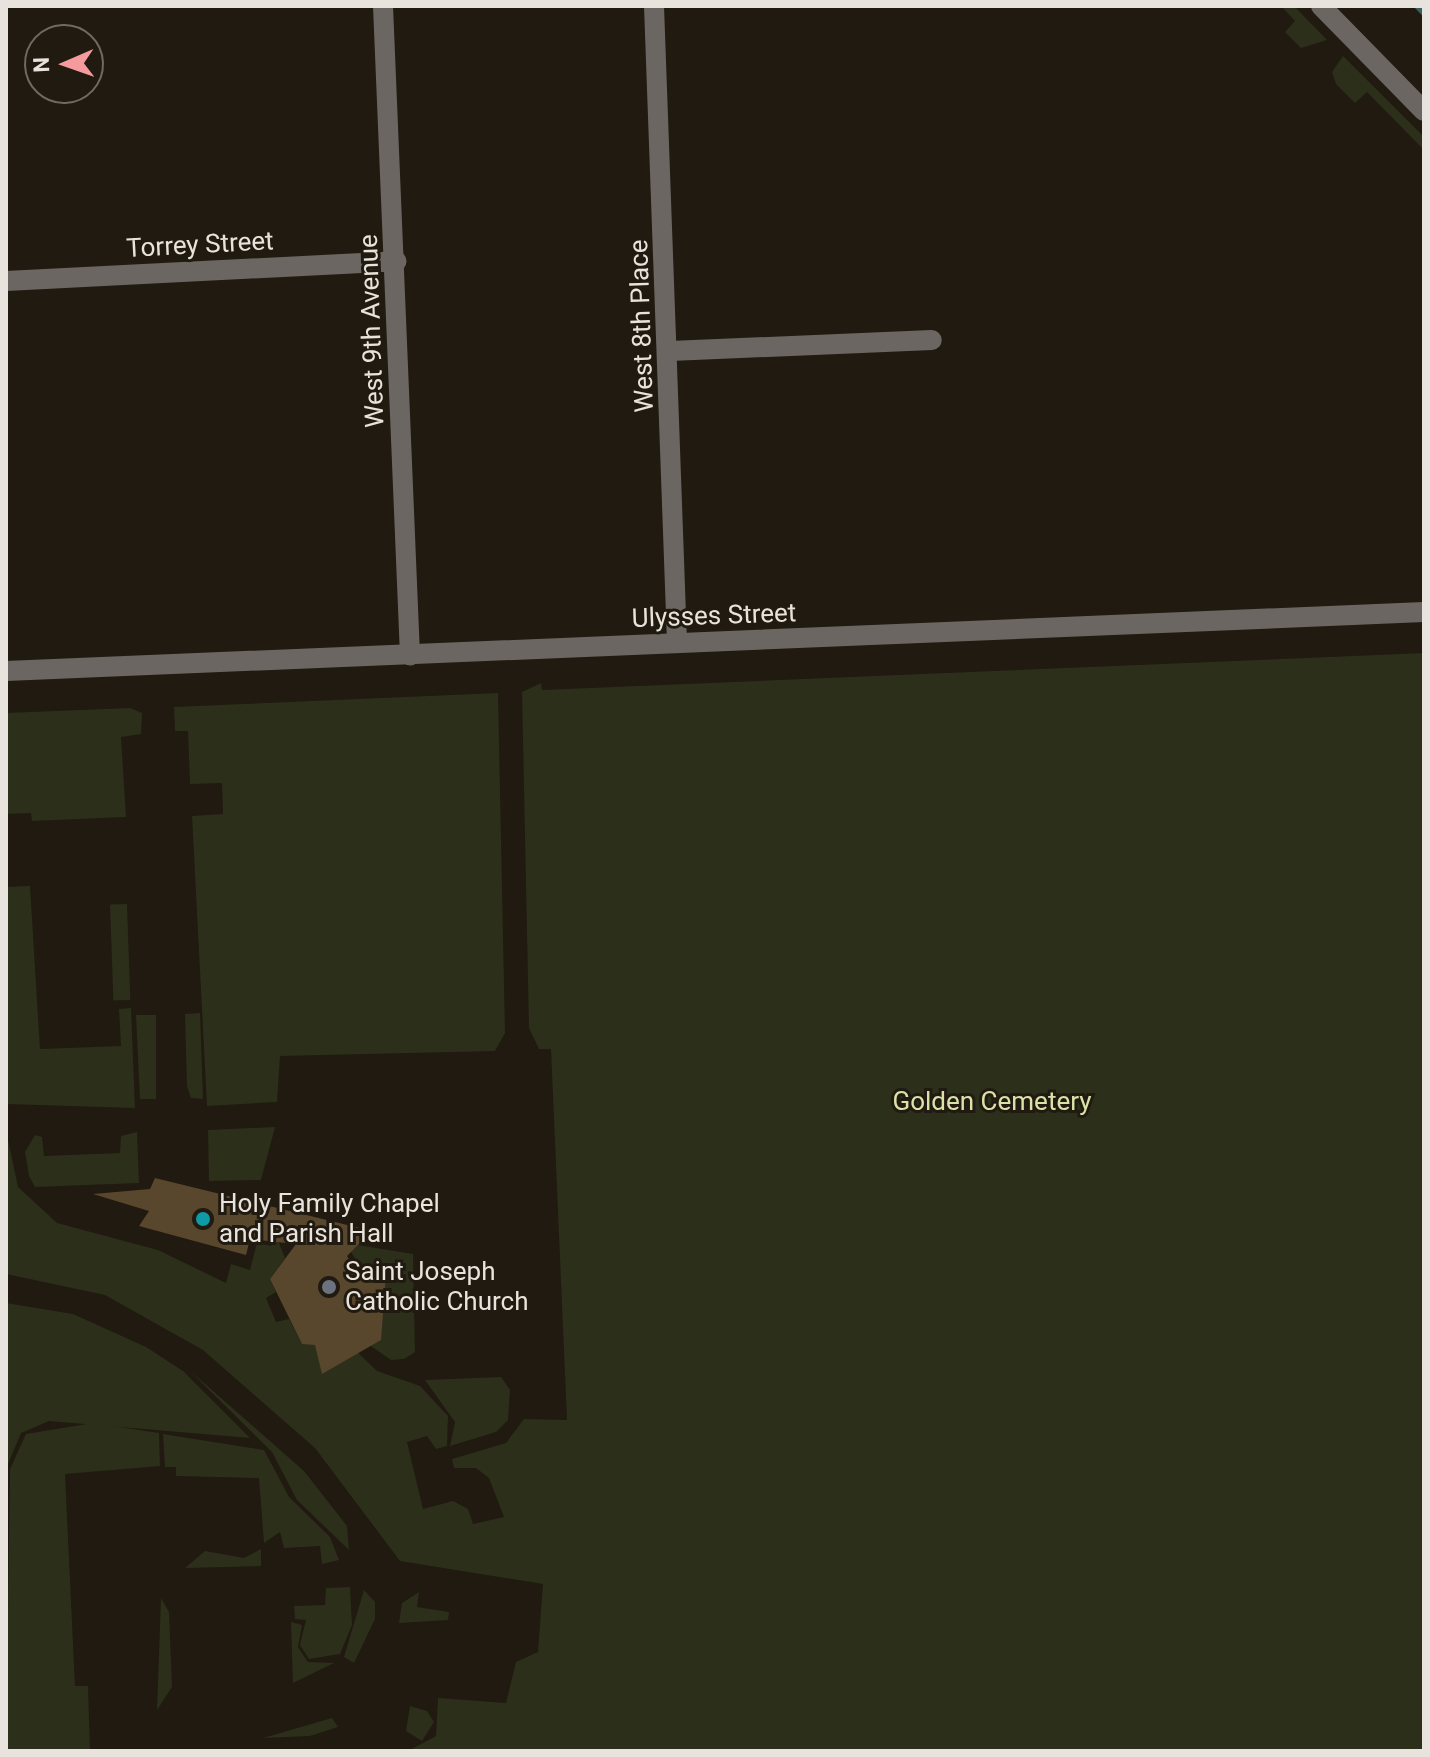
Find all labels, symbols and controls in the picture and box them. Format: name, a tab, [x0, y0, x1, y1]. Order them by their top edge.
north arrow	[24, 24, 104, 104]
text: N	[29, 57, 54, 73]
street label: Torrey Street	[126, 226, 274, 264]
street label: West 9th Avenue	[353, 234, 391, 428]
street label: West 8th Place	[623, 239, 661, 413]
street label: Ulysses Street	[631, 598, 797, 634]
park label: Golden Cemetery	[892, 1086, 1092, 1118]
place label: Holy Family Chapel and Parish Hall	[219, 1188, 440, 1250]
marker: Holy Family Chapel and Parish Hall	[194, 1210, 212, 1228]
place label: Saint Joseph Catholic Church	[345, 1256, 528, 1318]
marker: Saint Joseph Catholic Church	[320, 1278, 338, 1296]

